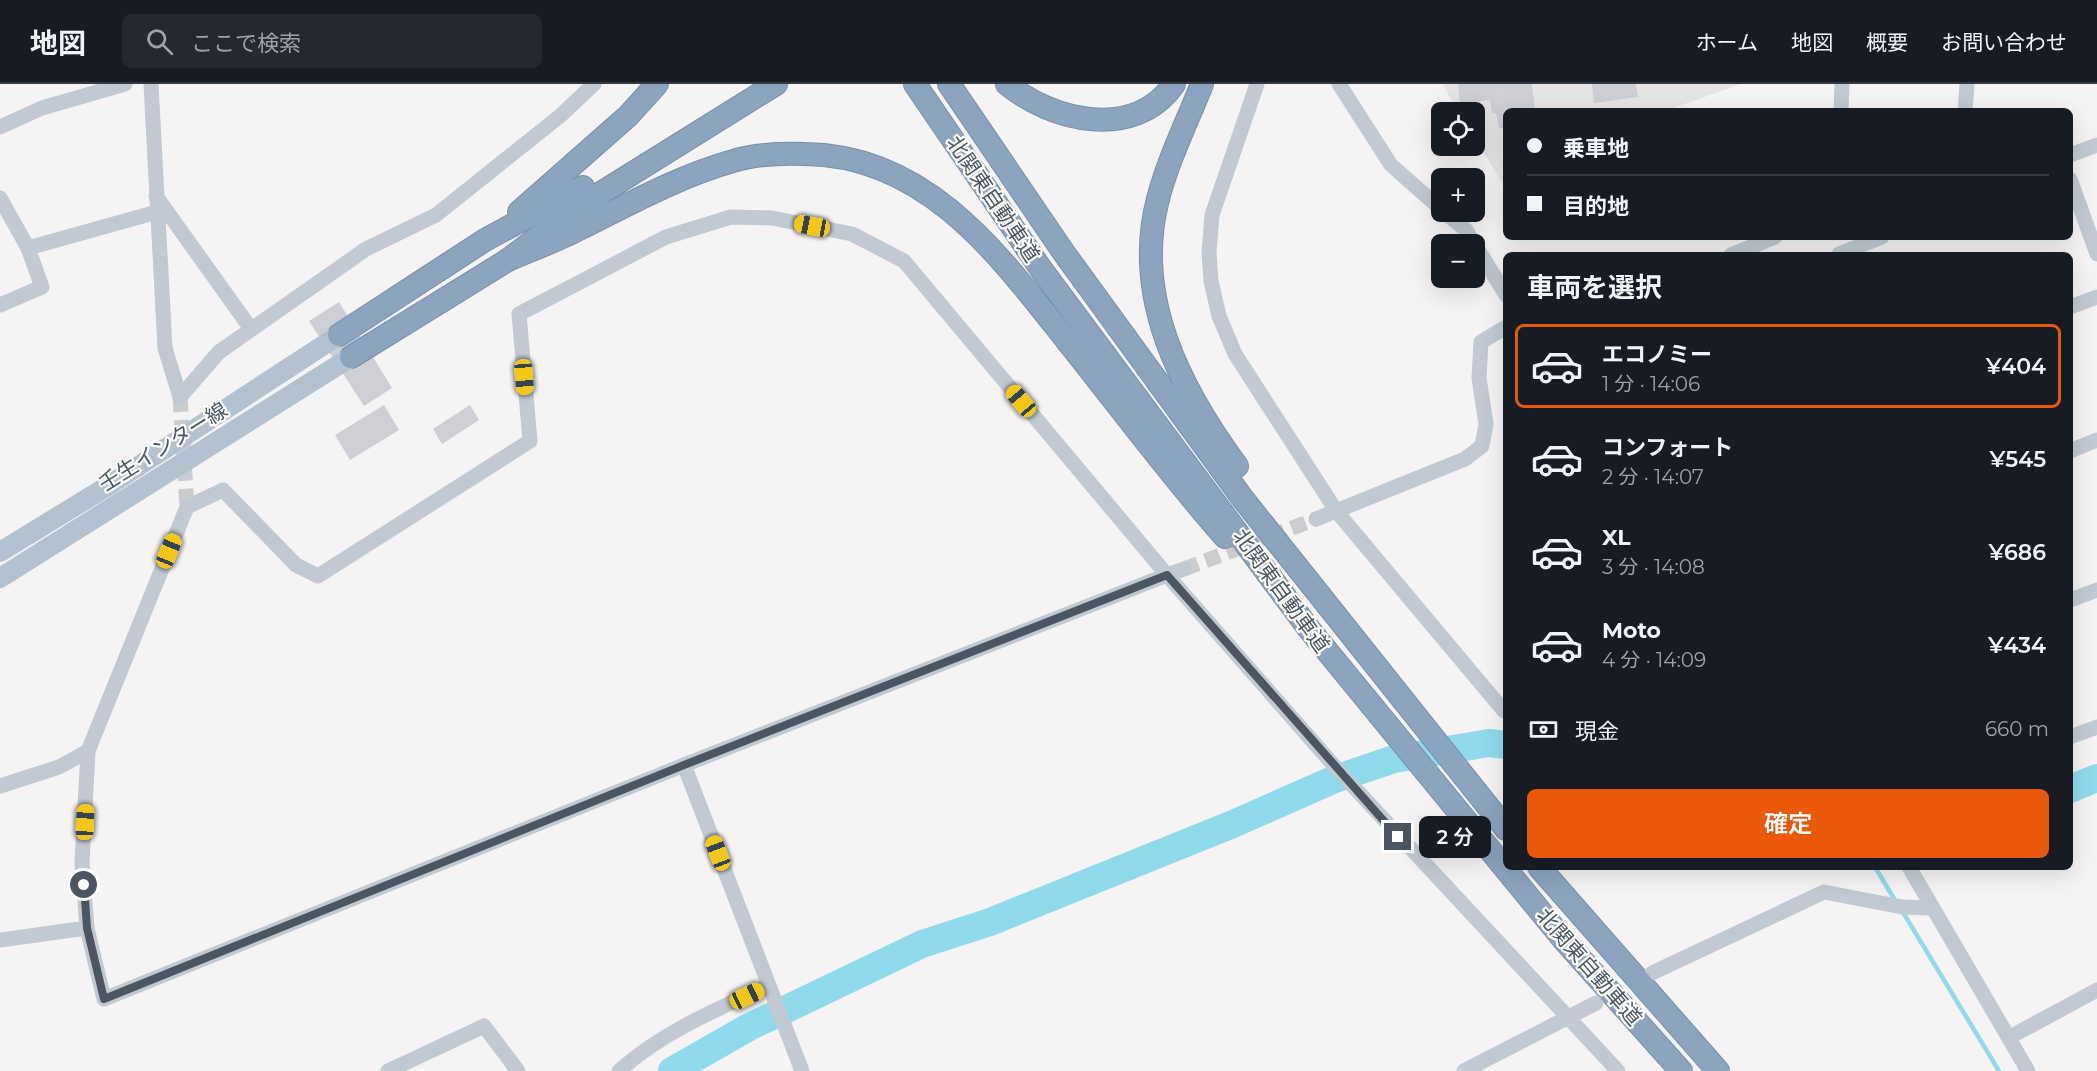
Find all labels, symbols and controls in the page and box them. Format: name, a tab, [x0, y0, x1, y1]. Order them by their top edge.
search box	[122, 14, 542, 68]
icon: search	[143, 25, 176, 58]
text: 地図	[30, 26, 86, 60]
text: ここで検索	[191, 30, 301, 57]
text: ホーム	[1696, 30, 1758, 55]
text: 地図	[1791, 30, 1833, 55]
text: 概要	[1866, 30, 1908, 55]
text: お問い合わせ	[1941, 30, 2067, 55]
map controls	[1431, 102, 1485, 288]
button: locate	[1431, 102, 1485, 156]
street label: 北関東自動車道	[942, 131, 1045, 267]
text: 乗車地	[1563, 135, 1629, 162]
button: +	[1431, 168, 1485, 222]
text: 目的地	[1563, 193, 1629, 220]
car	[793, 214, 831, 238]
button: −	[1431, 234, 1485, 288]
text: 車両を選択	[1527, 271, 1662, 304]
icon: car	[1530, 339, 1584, 393]
text: エコノミー	[1602, 341, 1712, 368]
text: ¥404	[1986, 353, 2046, 380]
car	[513, 358, 535, 396]
text: 1 分 · 14:06	[1602, 372, 1700, 396]
car	[1003, 381, 1039, 421]
street label: 壬生インター線	[94, 397, 232, 496]
icon: car	[1530, 432, 1584, 486]
text: コンフォート	[1602, 434, 1733, 461]
text: ¥545	[1990, 446, 2046, 473]
text: 2 分 · 14:07	[1602, 465, 1704, 489]
street label: 北関東自動車道	[1228, 524, 1335, 658]
text: XL	[1602, 524, 1631, 551]
icon: car	[1530, 525, 1584, 579]
car	[154, 531, 184, 571]
text: ¥686	[1988, 539, 2046, 566]
text: 3 分 · 14:08	[1602, 555, 1705, 579]
text: Moto	[1602, 617, 1661, 644]
icon: car	[1530, 618, 1584, 672]
text: ¥434	[1988, 632, 2046, 659]
text: 4 分 · 14:09	[1602, 648, 1706, 672]
icon: cash	[1527, 713, 1560, 746]
text: 660 m	[1985, 717, 2049, 741]
text: 現金	[1575, 718, 1619, 745]
button: 確定	[1527, 789, 2049, 858]
car	[75, 804, 95, 840]
callout: 2 分	[1419, 816, 1491, 858]
route end	[1384, 823, 1411, 850]
text: 2 分	[1436, 825, 1474, 849]
car	[703, 833, 733, 873]
route start	[70, 871, 97, 898]
street label: 北関東自動車道	[1532, 903, 1647, 1030]
car	[727, 980, 767, 1012]

